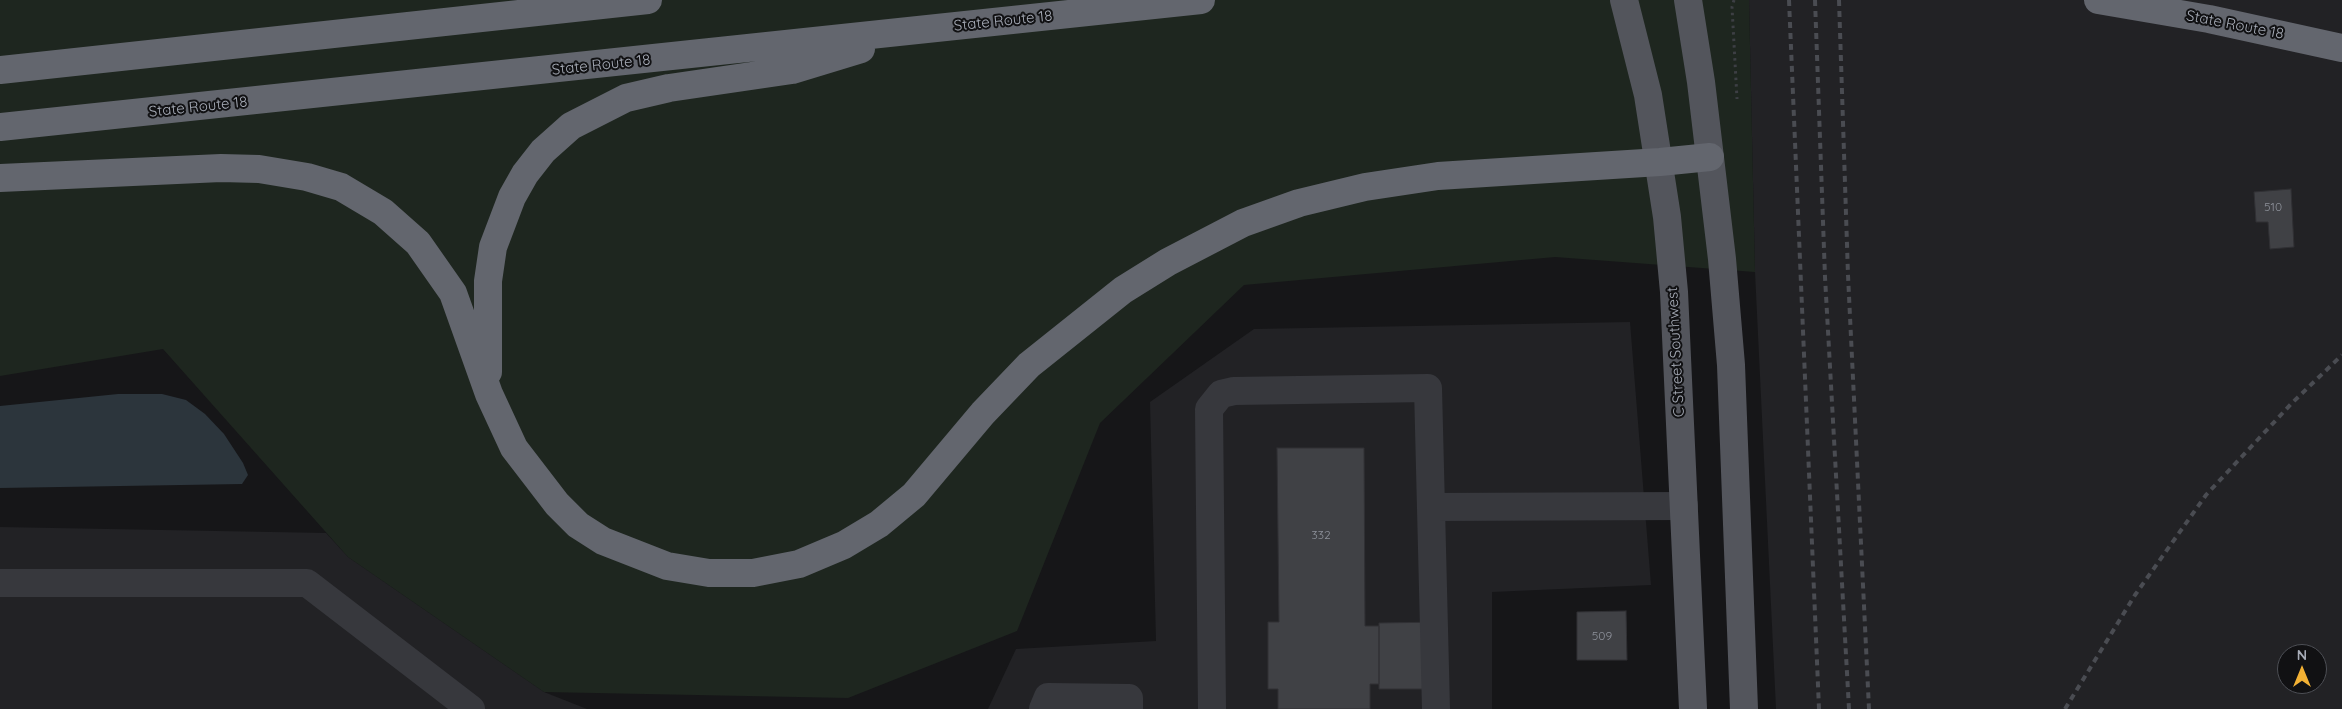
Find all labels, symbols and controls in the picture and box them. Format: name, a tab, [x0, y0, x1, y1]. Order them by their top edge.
street label: State Route 18	[953, 7, 1053, 35]
street label: State Route 18	[2185, 7, 2285, 43]
street label: State Route 18	[551, 51, 651, 79]
street label: State Route 18	[148, 93, 248, 121]
house number: 510	[2264, 200, 2282, 214]
street label: C Street Southwest	[1664, 286, 1688, 418]
house number: 332	[1311, 528, 1331, 542]
house number: 509	[1592, 629, 1612, 643]
north arrow	[2277, 644, 2327, 694]
text: N	[2297, 646, 2307, 664]

